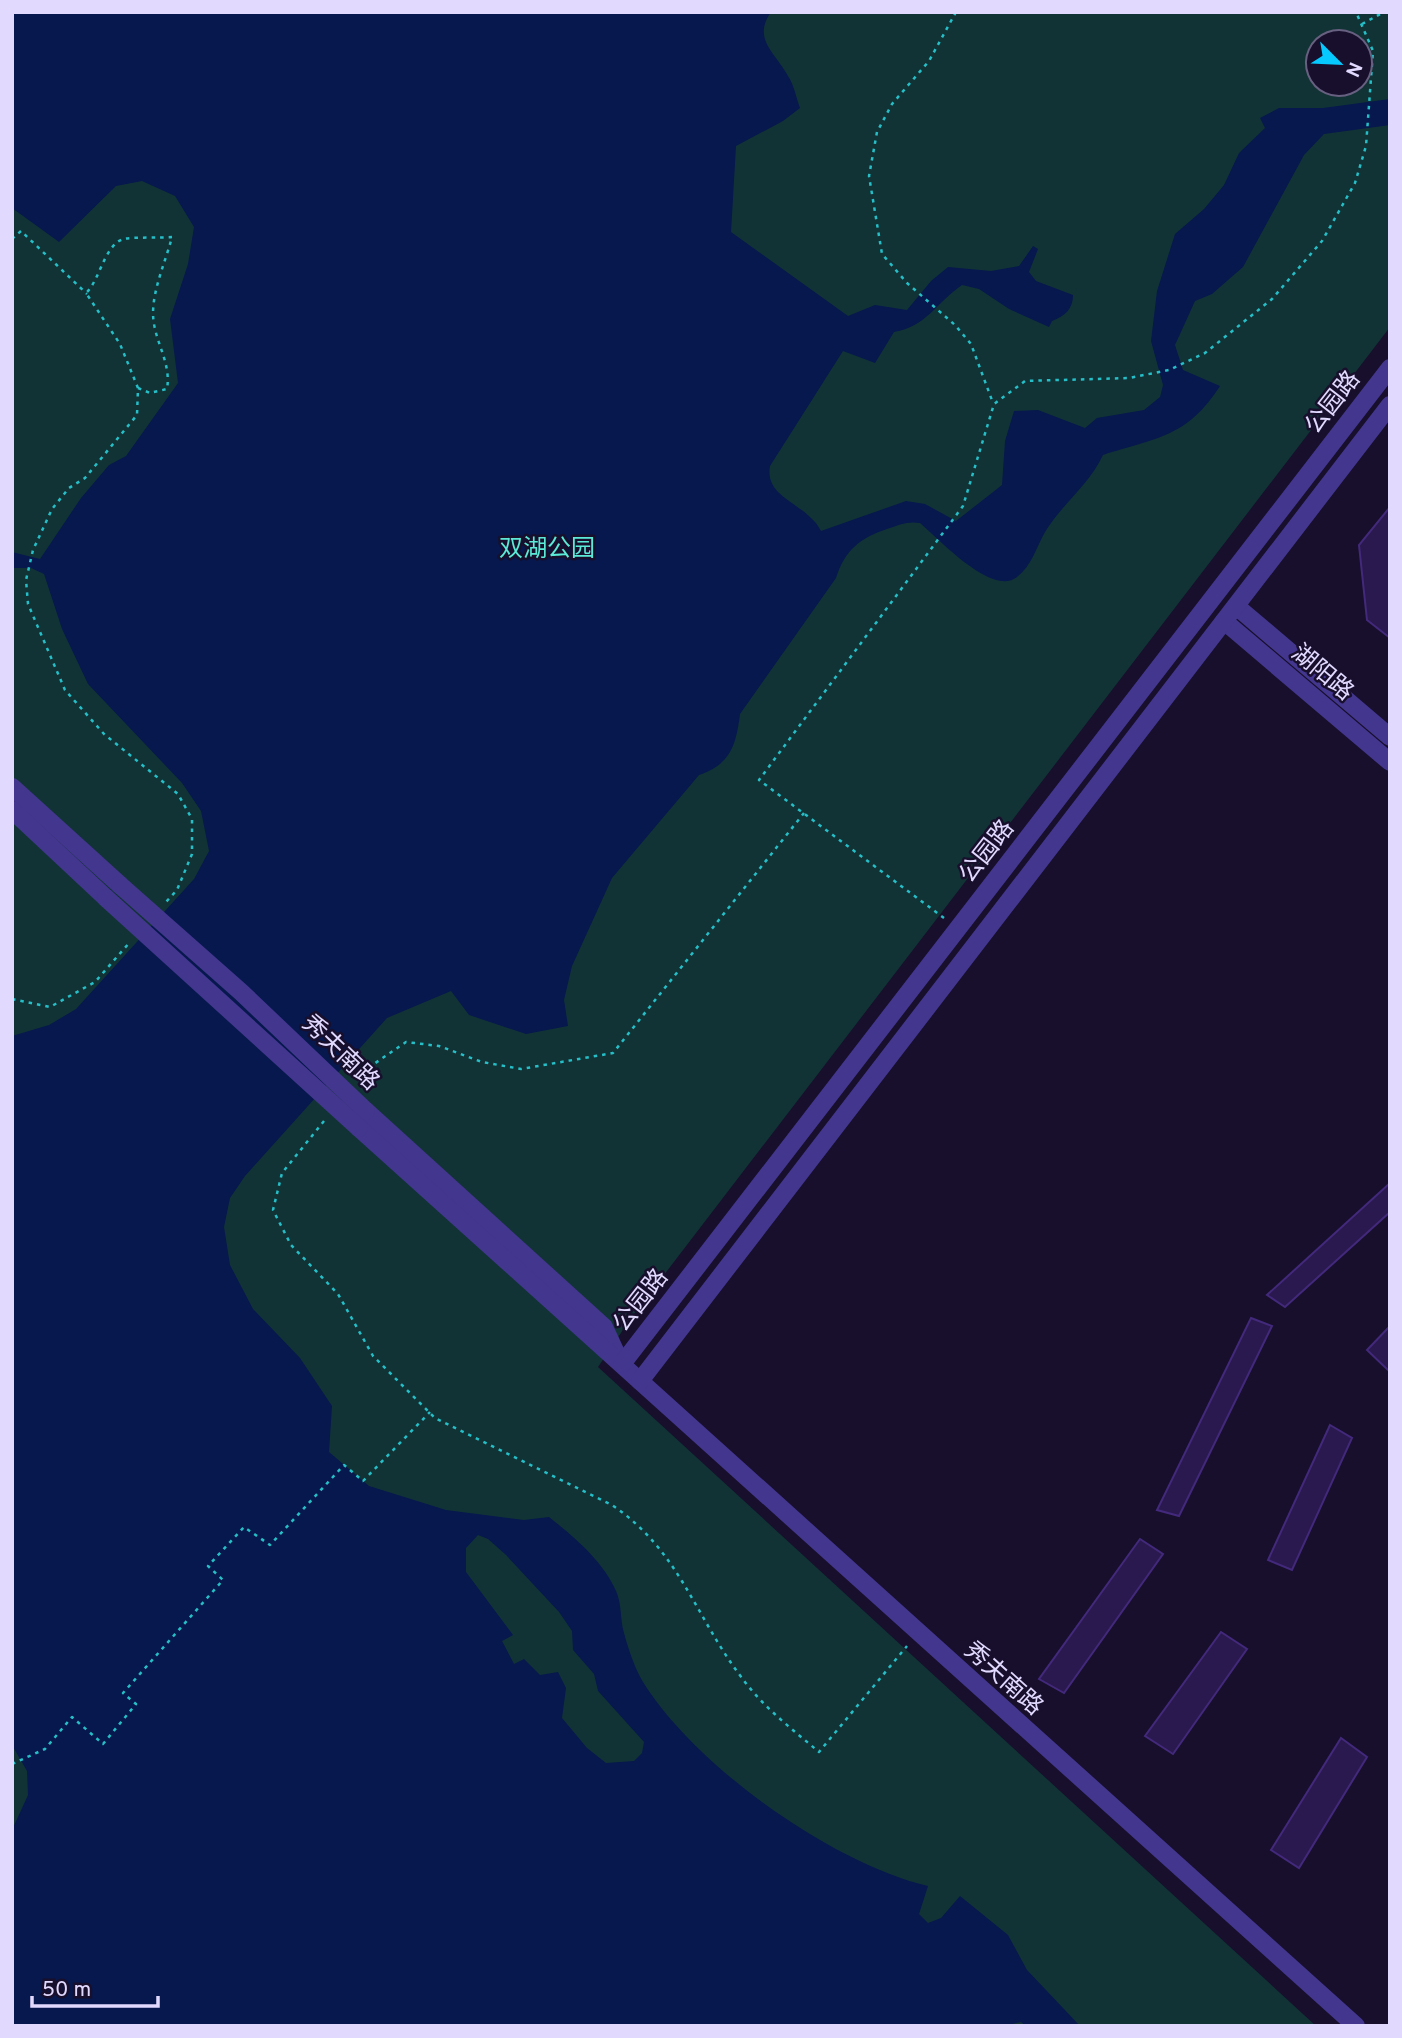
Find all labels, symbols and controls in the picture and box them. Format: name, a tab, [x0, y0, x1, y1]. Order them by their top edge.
north arrow	[1304, 28, 1374, 98]
text: N	[1339, 58, 1366, 80]
street label: 公园路	[1300, 366, 1368, 441]
park label: 双湖公园	[499, 535, 595, 565]
street label: 湖阳路	[1284, 639, 1359, 708]
street label: 公园路	[954, 815, 1022, 890]
street label: 秀夫南路	[295, 1009, 385, 1098]
street label: 公园路	[608, 1264, 676, 1339]
street label: 秀夫南路	[957, 1636, 1048, 1723]
scale bar	[32, 1965, 158, 2009]
text: 50 m	[42, 1977, 91, 2004]

